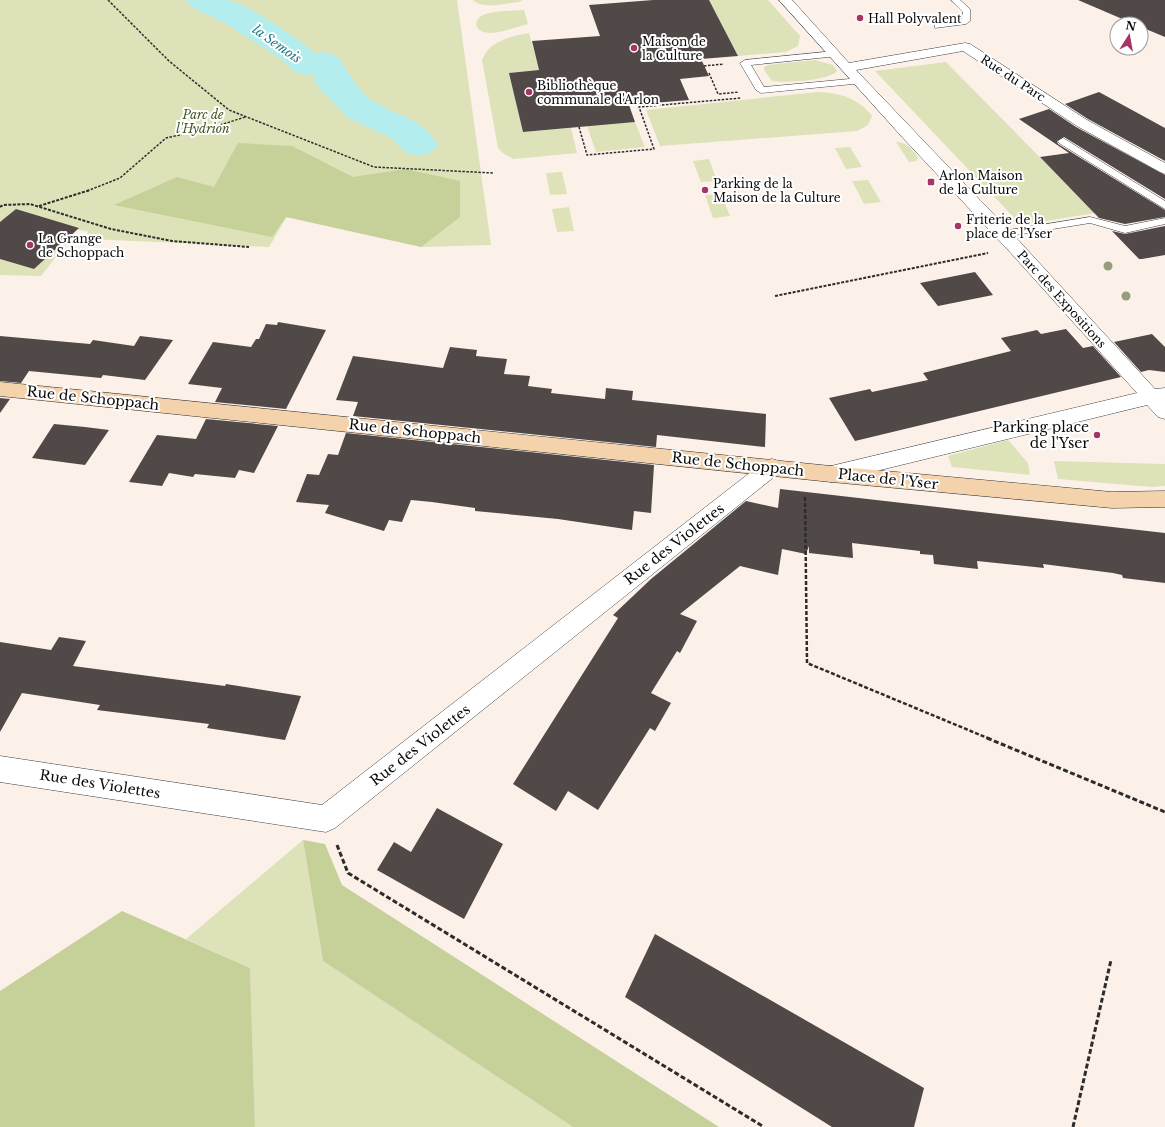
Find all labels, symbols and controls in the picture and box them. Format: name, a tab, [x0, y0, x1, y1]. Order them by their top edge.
place label: Hall Polyvalent	[868, 11, 962, 26]
marker: Hall Polyvalent	[855, 13, 865, 23]
north arrow	[1109, 16, 1149, 56]
text: N	[1124, 18, 1138, 34]
water label: la Semois	[249, 21, 305, 67]
place label: Maison de la Culture	[642, 34, 706, 63]
marker: Maison de la Culture	[629, 43, 639, 53]
street label: Rue du Parc	[978, 52, 1049, 105]
place label: Bibliothèque communale d'Arlon	[537, 78, 659, 107]
marker: Bibliothèque communale d'Arlon	[524, 87, 534, 97]
park label: Parc de l'Hydrion	[176, 107, 230, 136]
place label: Arlon Maison de la Culture	[938, 168, 1023, 197]
place label: Parking de la Maison de la Culture	[713, 176, 841, 205]
marker: Arlon Maison de la Culture	[926, 177, 936, 187]
marker: Parking de la Maison de la Culture	[700, 185, 710, 195]
place label: Friterie de la place de l'Yser	[966, 212, 1052, 241]
marker: Friterie de la place de l'Yser	[953, 221, 963, 231]
place label: La Grange de Schoppach	[38, 231, 124, 260]
marker: La Grange de Schoppach	[25, 240, 35, 250]
street label: Parc des Expositions	[1014, 247, 1110, 351]
street label: Rue de Schoppach	[26, 382, 161, 414]
street label: Rue de Schoppach	[348, 415, 483, 447]
place label: Parking place de l'Yser	[992, 418, 1089, 452]
marker: Parking place de l'Yser	[1092, 430, 1102, 440]
street label: Rue de Schoppach	[671, 448, 806, 480]
street label: Place de l'Yser	[837, 465, 939, 493]
street label: Rue des Violettes	[620, 499, 728, 589]
street label: Rue des Violettes	[366, 700, 474, 790]
street label: Rue des Violettes	[38, 766, 162, 802]

